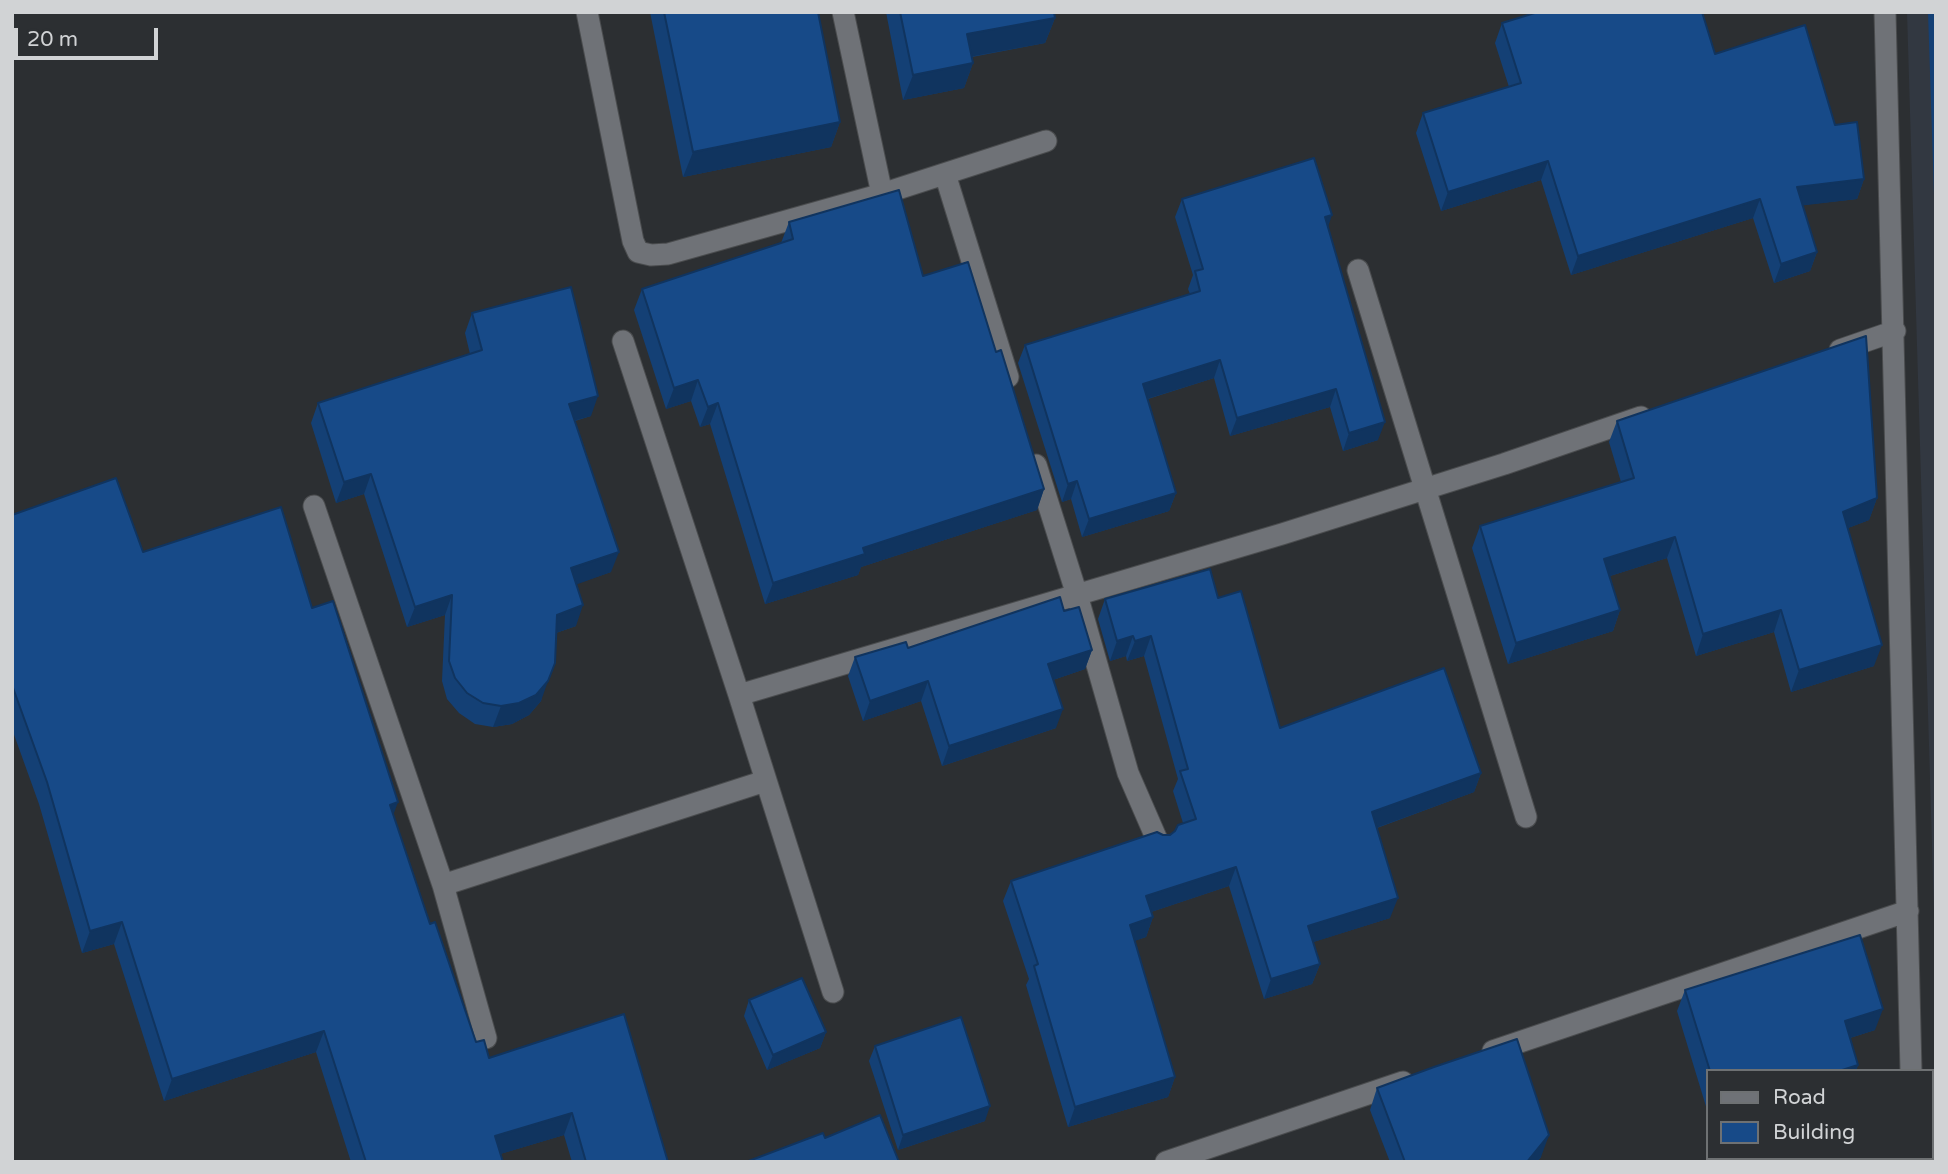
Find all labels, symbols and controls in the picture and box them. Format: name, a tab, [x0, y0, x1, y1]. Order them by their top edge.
scale bar	[18, 14, 161, 58]
text: 20 m	[27, 27, 78, 52]
legend	[1706, 1069, 1934, 1160]
text: Road	[1773, 1085, 1826, 1110]
text: Building	[1773, 1120, 1855, 1145]

